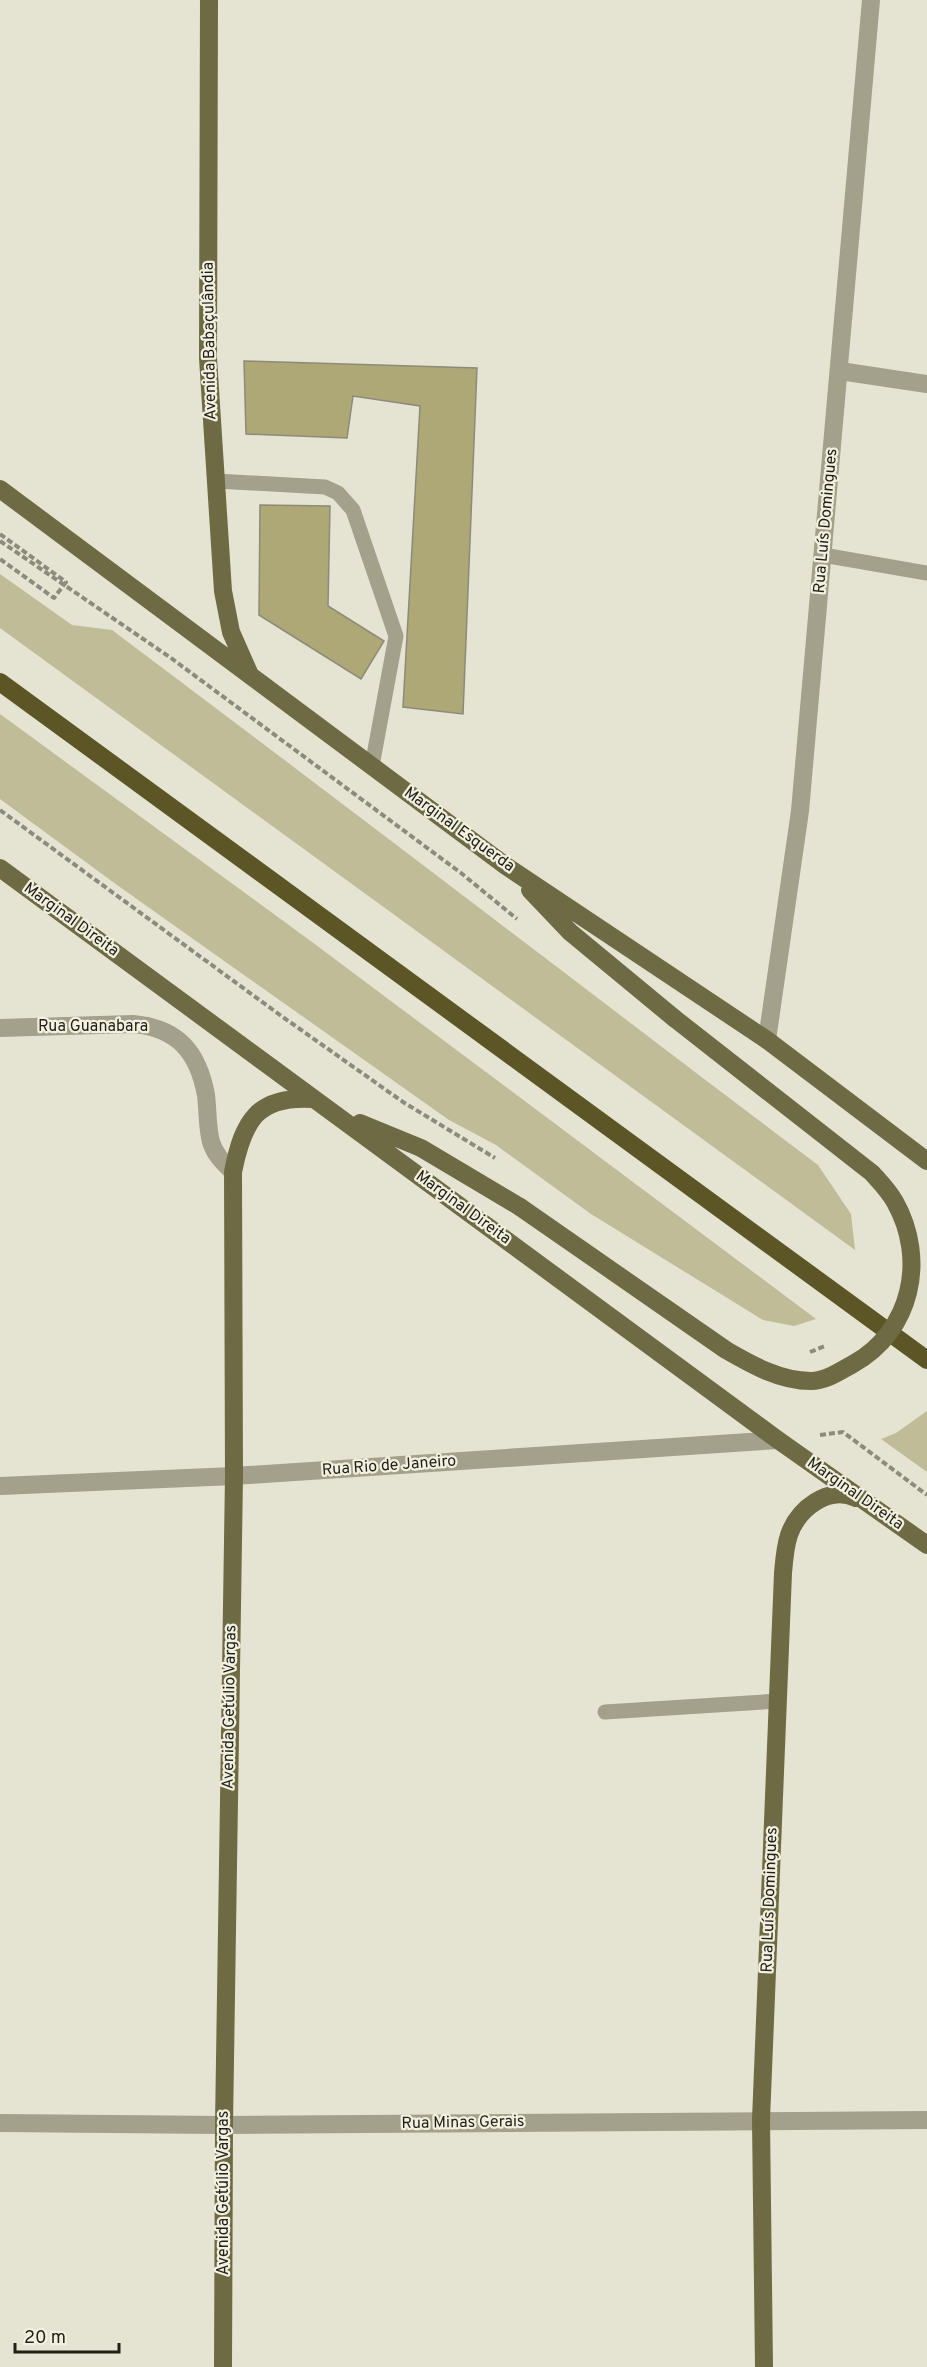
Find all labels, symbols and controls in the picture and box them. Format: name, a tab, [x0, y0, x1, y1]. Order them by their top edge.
street label: Avenida Babaçulândia	[199, 262, 221, 420]
street label: Rua Luís Domingues	[810, 448, 842, 594]
street label: Marginal Esquerda	[400, 783, 518, 877]
street label: Marginal Direita	[19, 879, 123, 961]
street label: Rua Guanabara	[38, 1017, 148, 1037]
street label: Marginal Direita	[411, 1167, 515, 1249]
street label: Rua Rio de Janeiro	[321, 1451, 457, 1481]
street label: Marginal Direita	[803, 1453, 907, 1535]
street label: Avenida Getúlio Vargas	[219, 1625, 241, 1789]
street label: Rua Luís Domingues	[757, 1827, 783, 1973]
street label: Avenida Getúlio Vargas	[214, 2111, 234, 2275]
street label: Rua Minas Gerais	[401, 2112, 525, 2134]
scale bar	[15, 2316, 118, 2354]
text: 20 m	[24, 2327, 66, 2350]

